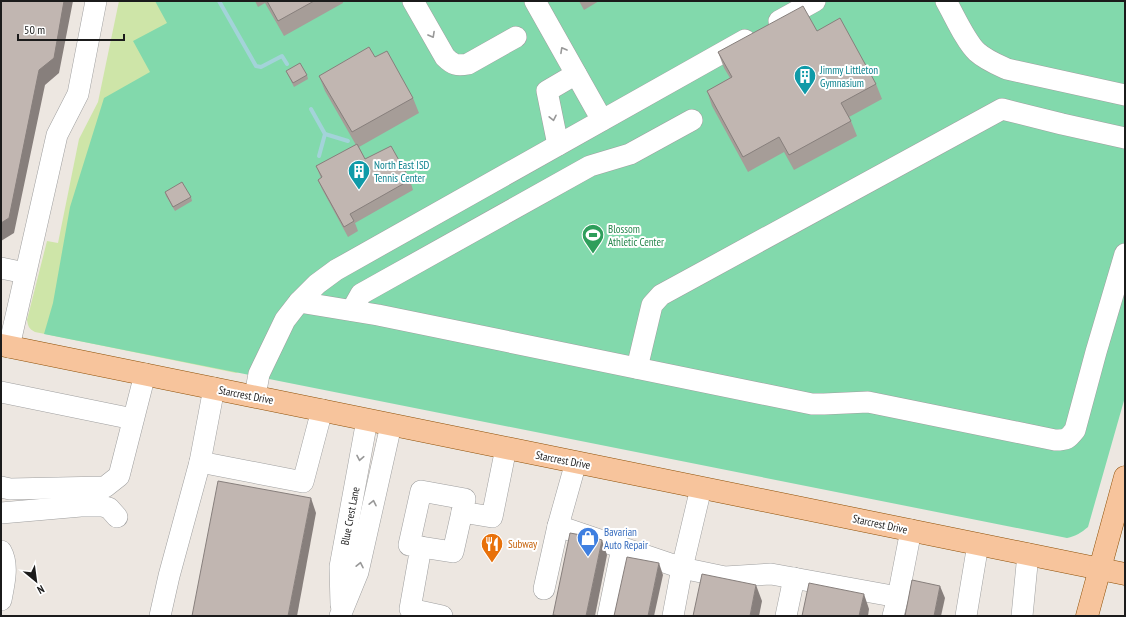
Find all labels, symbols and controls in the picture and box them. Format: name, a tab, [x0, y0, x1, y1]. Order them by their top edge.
scale bar	[18, 16, 124, 42]
text: 50 m	[24, 22, 45, 37]
one-way arrow	[428, 31, 435, 38]
one-way arrow	[560, 47, 567, 54]
building icon: Jimmy Littleton Gymnasium	[792, 63, 818, 96]
place label: Jimmy Littleton Gymnasium	[819, 63, 878, 90]
one-way arrow	[548, 115, 556, 121]
building icon: North East ISD Tennis Center	[346, 158, 372, 191]
place label: North East ISD Tennis Center	[374, 158, 430, 185]
sports icon: Blossom Athletic Center	[580, 222, 606, 255]
place label: Blossom Athletic Center	[608, 222, 664, 249]
street label: Starcrest Drive	[217, 383, 275, 407]
street label: Starcrest Drive	[534, 448, 592, 472]
one-way arrow	[357, 455, 365, 461]
street label: Blue Crest Lane	[337, 485, 363, 546]
one-way arrow	[369, 500, 377, 506]
street label: Starcrest Drive	[851, 511, 909, 537]
shop icon: Bavarian Auto Repair	[575, 525, 601, 558]
place label: Bavarian Auto Repair	[604, 525, 648, 552]
restaurant icon: Subway	[479, 531, 505, 564]
place label: Subway	[508, 537, 538, 551]
north arrow	[16, 561, 56, 601]
one-way arrow	[355, 562, 363, 568]
text: N	[35, 582, 47, 597]

